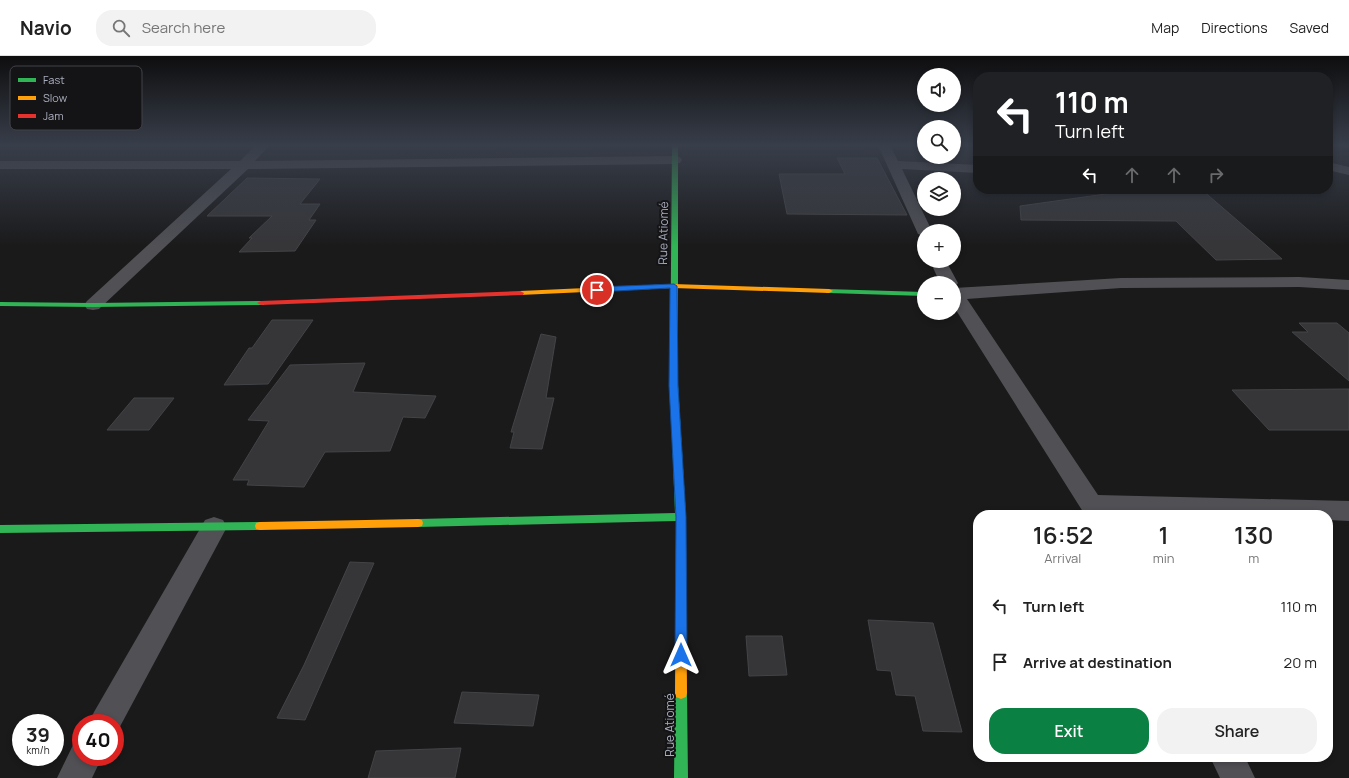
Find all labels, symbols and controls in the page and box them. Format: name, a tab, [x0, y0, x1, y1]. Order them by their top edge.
search box	[96, 10, 376, 46]
text: Navio	[20, 15, 72, 41]
icon: search	[110, 17, 132, 39]
text: Search here	[142, 17, 225, 38]
text: Map	[1151, 18, 1179, 37]
text: Directions	[1201, 18, 1268, 37]
text: Saved	[1290, 18, 1329, 37]
legend	[10, 66, 142, 130]
map controls	[917, 68, 961, 320]
button: sound	[917, 68, 961, 112]
text: Fast	[43, 72, 65, 87]
text: 110 m	[1055, 83, 1129, 121]
icon: left	[989, 88, 1041, 140]
text: Slow	[43, 90, 68, 105]
text: Jam	[43, 108, 64, 123]
text: Turn left	[1055, 119, 1125, 143]
button: search	[917, 120, 961, 164]
icon: left	[1079, 164, 1101, 186]
icon: ahead	[1121, 164, 1143, 186]
icon: ahead	[1163, 164, 1185, 186]
icon: right	[1205, 164, 1227, 186]
button: layers	[917, 172, 961, 216]
street label: Rue Atiomé	[654, 201, 672, 265]
button: +	[917, 224, 961, 268]
pin	[580, 273, 614, 307]
button: −	[917, 276, 961, 320]
icon: arrive	[586, 279, 608, 301]
text: 16:52	[1033, 518, 1093, 551]
text: 1	[1158, 518, 1169, 551]
text: 130	[1234, 518, 1273, 551]
text: Arrival	[1044, 549, 1081, 567]
text: min	[1153, 549, 1174, 567]
text: m	[1248, 549, 1259, 567]
icon: left	[989, 595, 1011, 617]
text: Turn left	[1023, 596, 1085, 617]
text: 110 m	[1280, 596, 1317, 617]
position arrow	[660, 634, 702, 676]
icon: arrive	[989, 651, 1011, 673]
text: Arrive at destination	[1023, 652, 1172, 673]
text: 20 m	[1284, 652, 1317, 673]
street label: Rue Atiomé	[661, 693, 678, 757]
button: Exit	[989, 708, 1149, 754]
button: Share	[1157, 708, 1317, 754]
speed limit sign: 40	[72, 714, 124, 766]
text: 39	[26, 721, 50, 748]
text: km/h	[26, 743, 50, 757]

